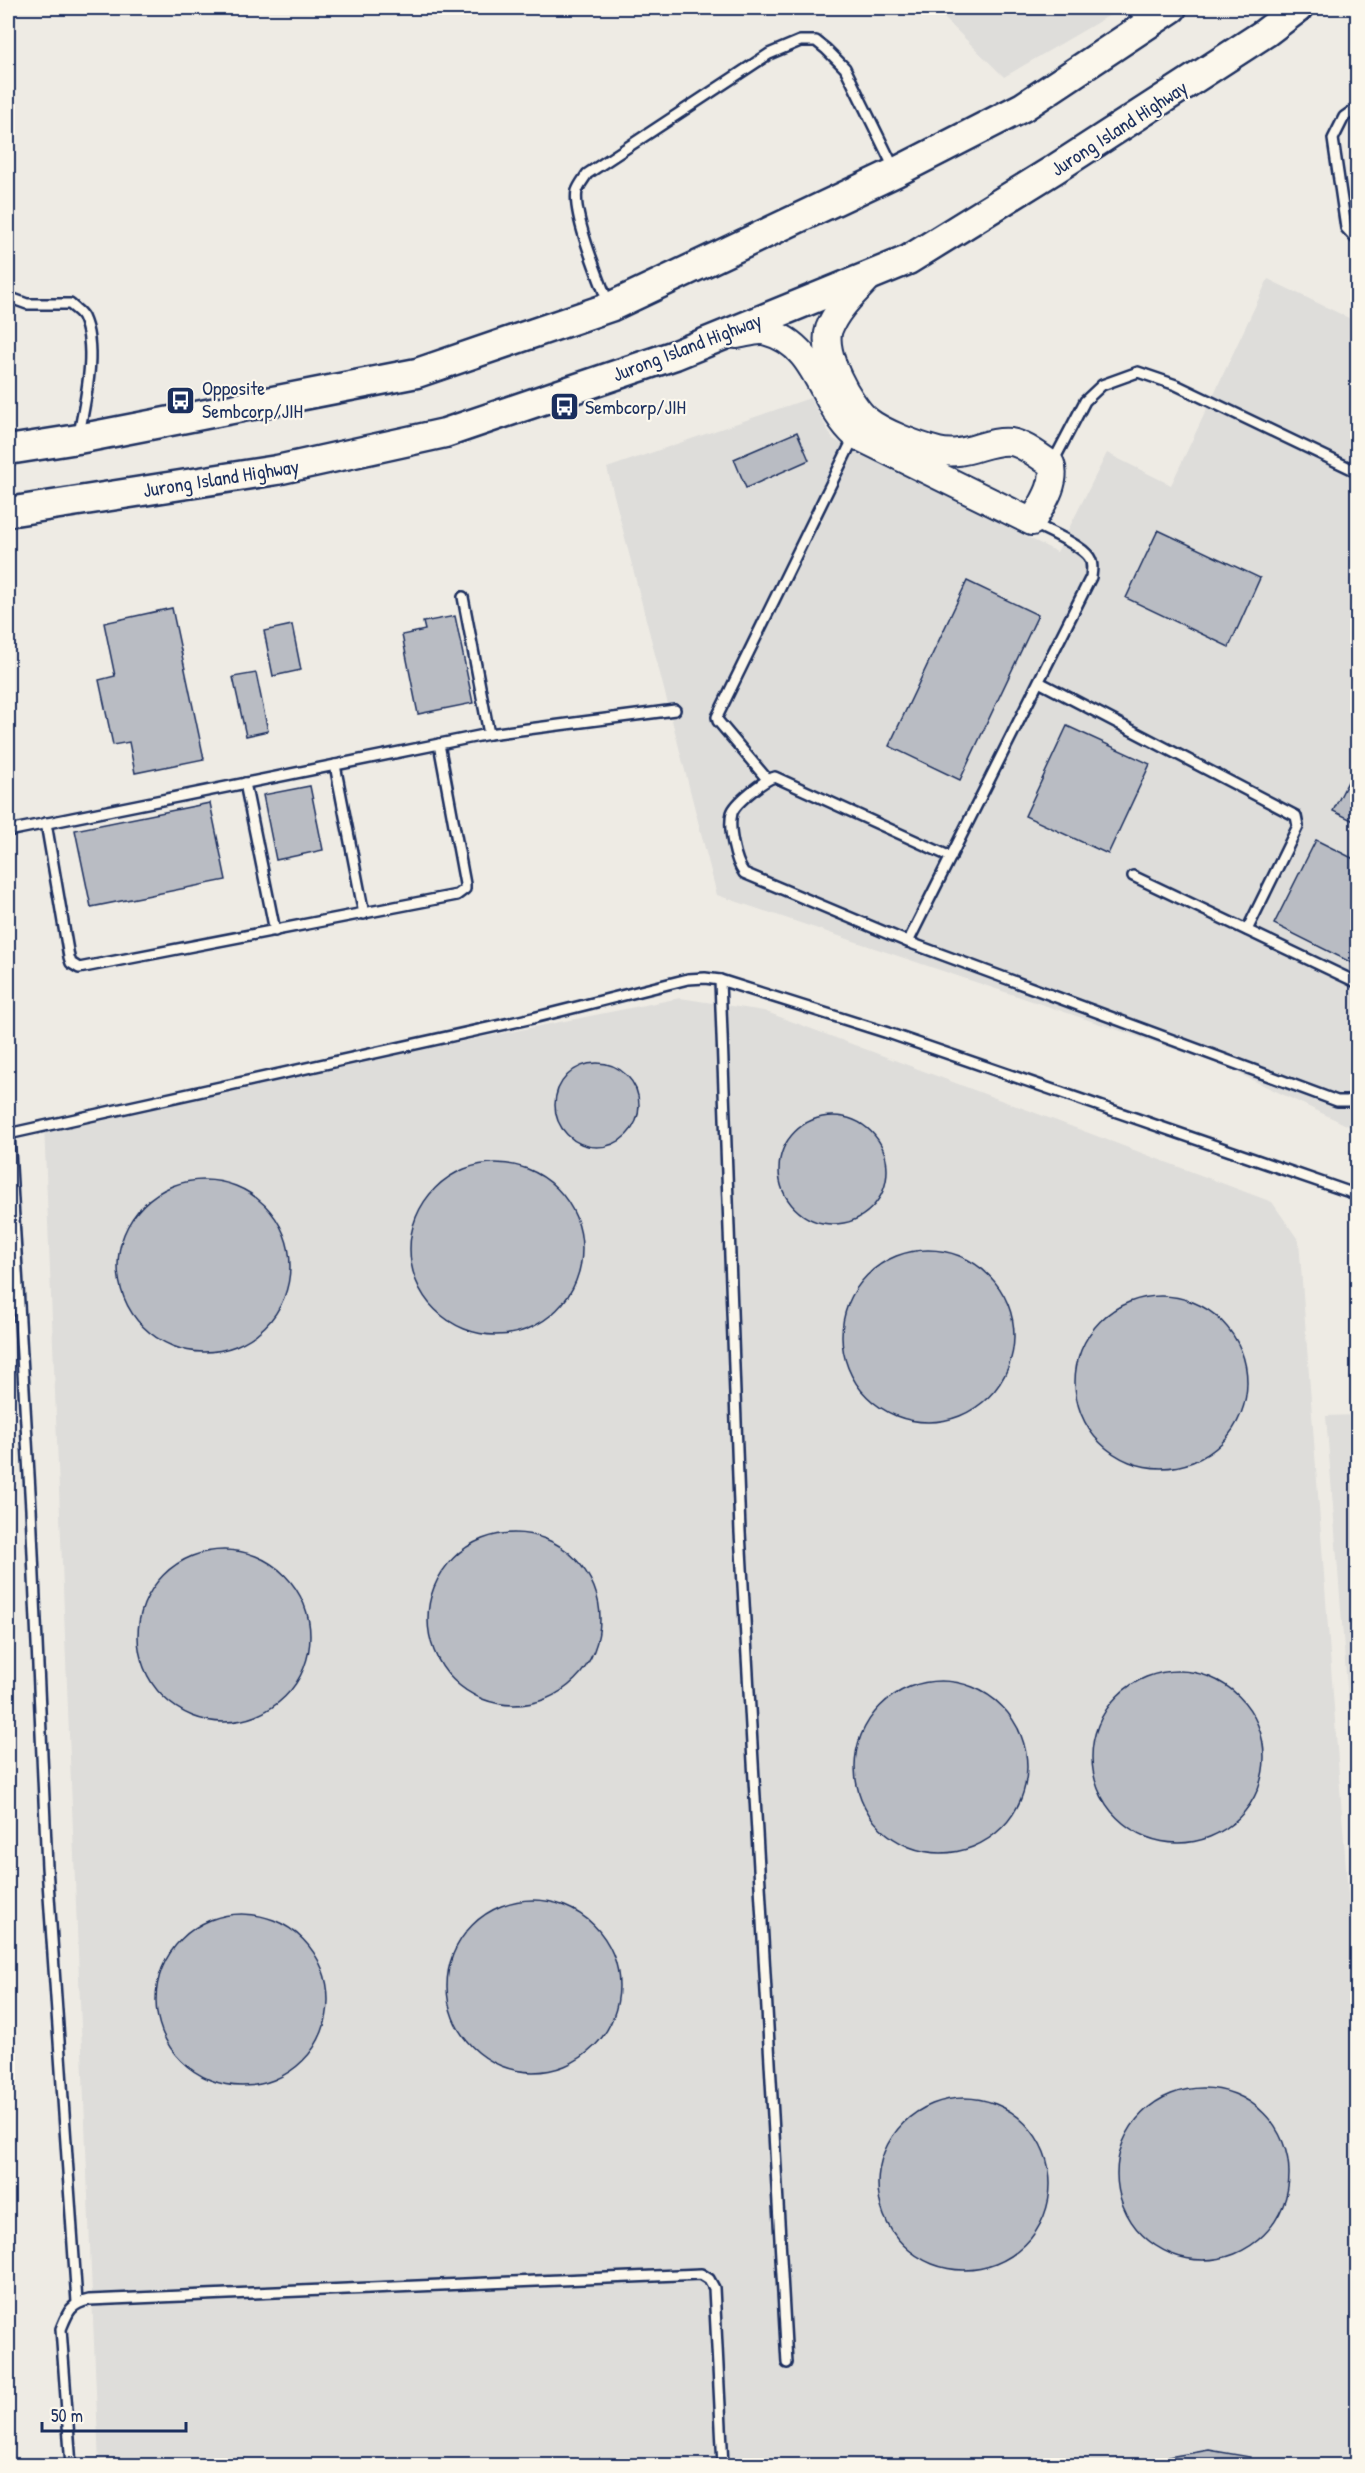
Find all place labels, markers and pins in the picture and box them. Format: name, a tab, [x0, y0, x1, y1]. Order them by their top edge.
place label: Opposite Sembcorp/JIH	[202, 374, 303, 424]
bus stop icon: Opposite Sembcorp/JIH	[165, 384, 197, 416]
bus stop icon: Sembcorp/JIH	[548, 391, 580, 423]
place label: Sembcorp/JIH	[585, 393, 686, 420]

